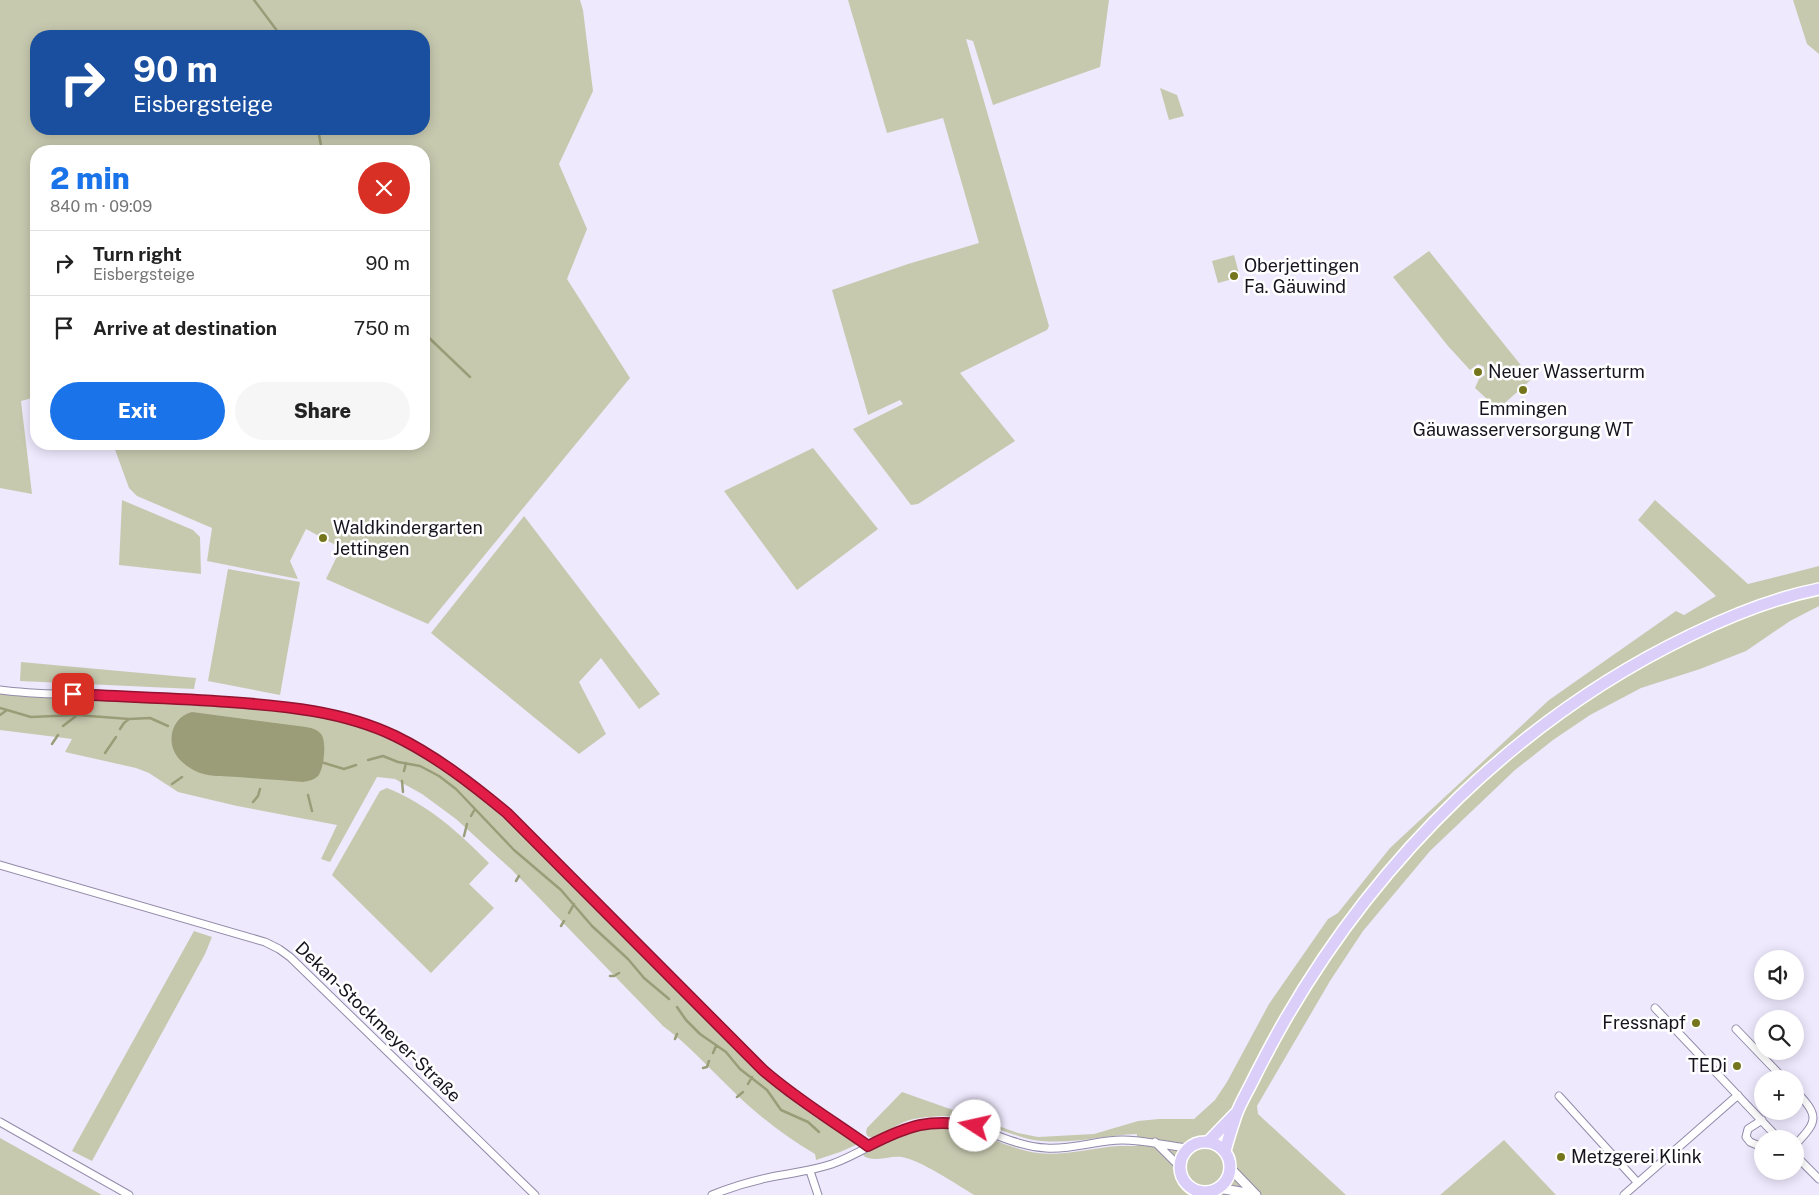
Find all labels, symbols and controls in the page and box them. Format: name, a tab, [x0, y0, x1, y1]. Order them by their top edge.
text: 90 m	[133, 49, 218, 90]
icon: right	[50, 50, 115, 115]
text: Eisbergsteige	[133, 91, 273, 117]
text: 2 min	[50, 160, 130, 196]
button: close	[358, 162, 410, 214]
text: 840 m · 09:09	[50, 197, 152, 216]
text: Turn right	[93, 243, 182, 265]
icon: right	[50, 249, 78, 277]
text: 90 m	[366, 252, 410, 274]
place label: Oberjettingen Fa. Gäuwind	[1244, 255, 1359, 297]
text: Eisbergsteige	[93, 265, 195, 284]
marker: Oberjettingen Fa. Gäuwind	[1228, 270, 1240, 282]
icon: arrive	[50, 314, 78, 342]
text: Arrive at destination	[93, 317, 277, 339]
text: 750 m	[354, 317, 410, 339]
place label: Neuer Wasserturm	[1488, 361, 1645, 382]
marker: Neuer Wasserturm	[1472, 366, 1484, 378]
button: Exit	[50, 382, 225, 440]
button: Share	[235, 382, 410, 440]
marker: Emmingen Gäuwasserversorgung WT	[1517, 384, 1529, 396]
place label: Emmingen Gäuwasserversorgung WT	[1413, 398, 1634, 440]
place label: Waldkindergarten Jettingen	[333, 517, 483, 559]
marker: Waldkindergarten Jettingen	[317, 532, 329, 544]
pin	[52, 673, 94, 715]
icon: arrive	[59, 680, 87, 708]
street label: Dekan-Stockmeyer-Straße	[291, 937, 465, 1106]
map controls	[1754, 950, 1804, 1180]
button: sound	[1754, 950, 1804, 1000]
button: search	[1754, 1010, 1804, 1060]
place label: Fressnapf	[1602, 1012, 1686, 1033]
marker: Fressnapf	[1690, 1017, 1702, 1029]
place label: TEDi	[1688, 1055, 1727, 1076]
marker: TEDi	[1731, 1060, 1743, 1072]
button: +	[1754, 1070, 1804, 1120]
position arrow	[948, 1099, 1000, 1151]
button: −	[1754, 1130, 1804, 1180]
place label: Metzgerei Klink	[1571, 1146, 1702, 1167]
marker: Metzgerei Klink	[1555, 1151, 1567, 1163]

